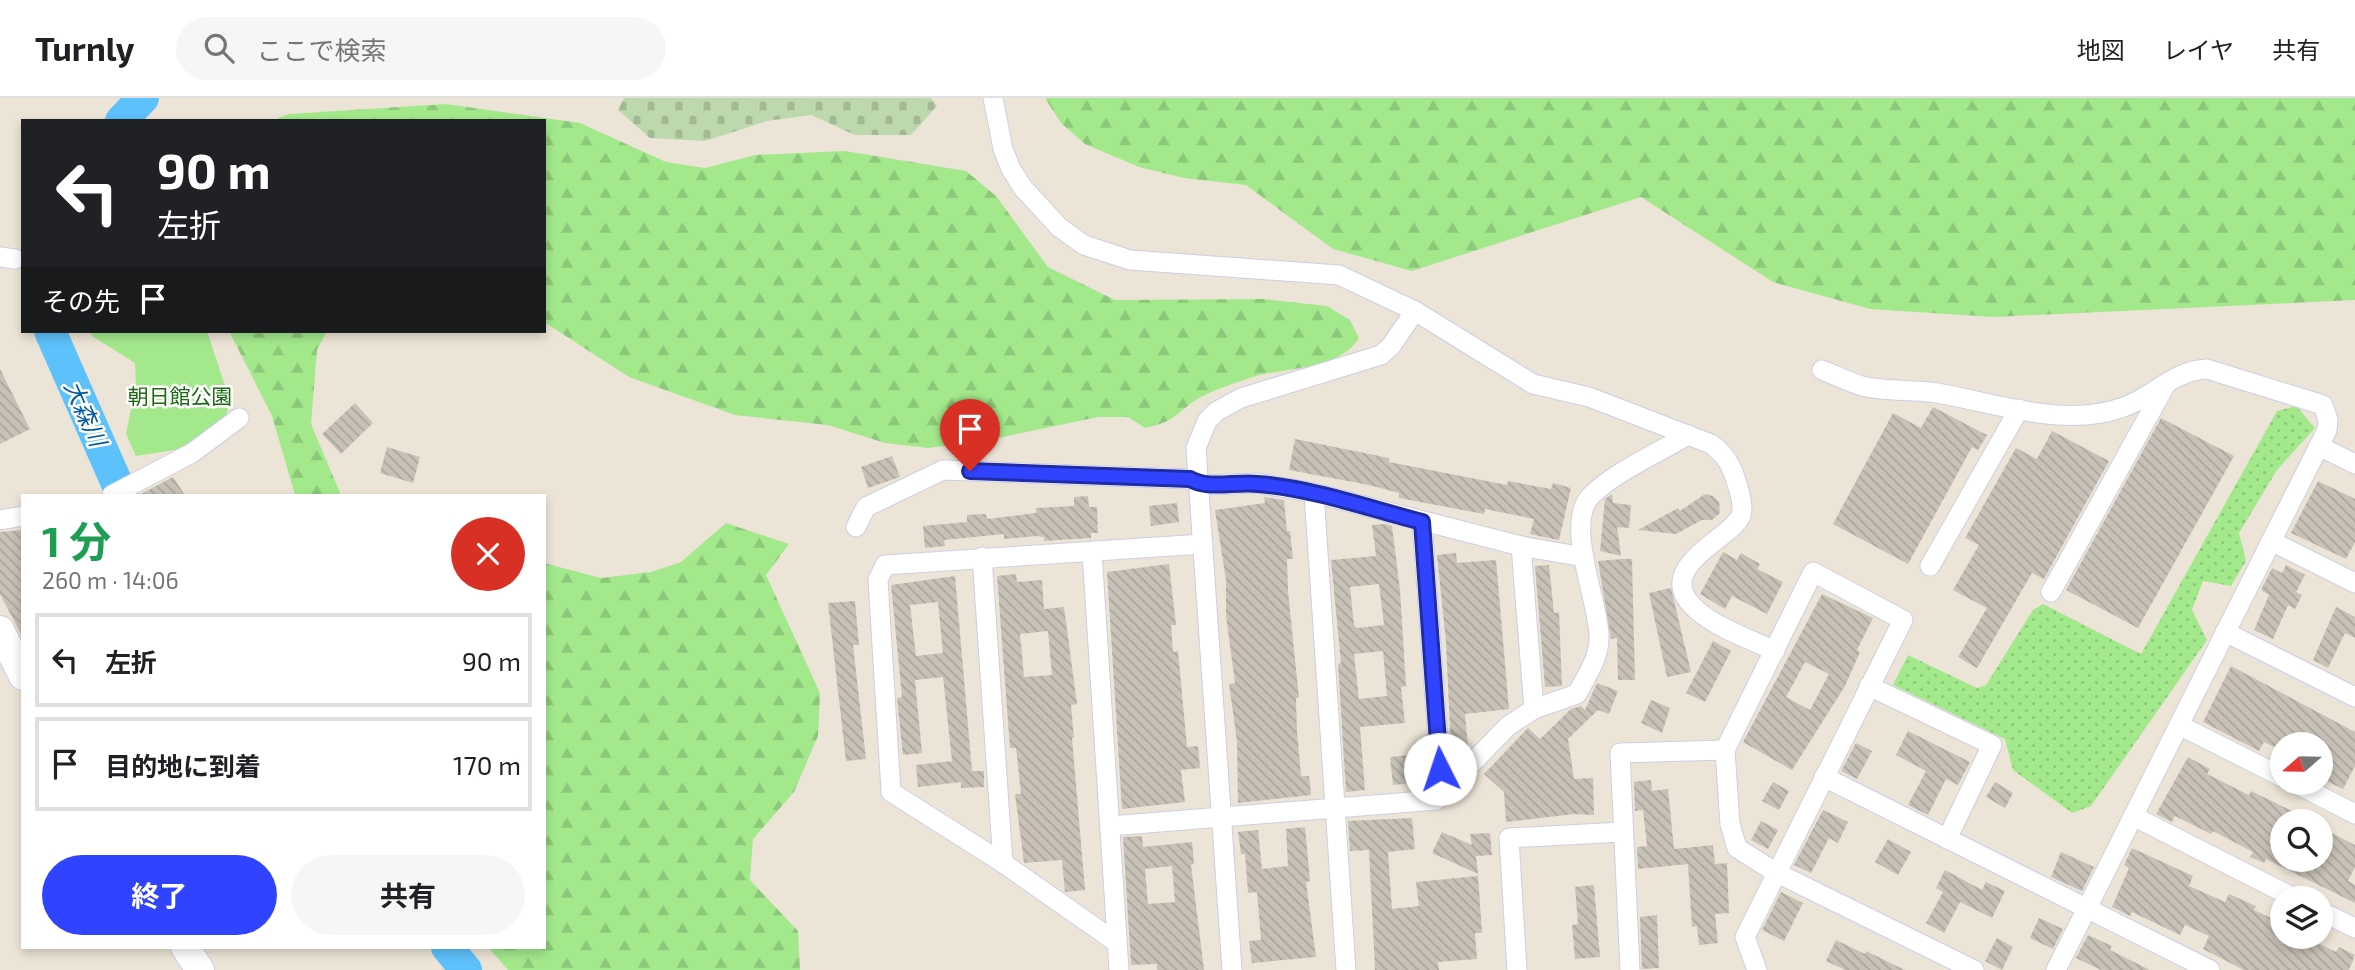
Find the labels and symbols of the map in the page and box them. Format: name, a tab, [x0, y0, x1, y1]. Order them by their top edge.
water label: 大森川	[59, 376, 114, 453]
park label: 朝日館公園	[128, 383, 233, 408]
pin	[940, 399, 1000, 471]
position arrow	[1403, 732, 1477, 806]
north arrow	[2270, 732, 2333, 794]

